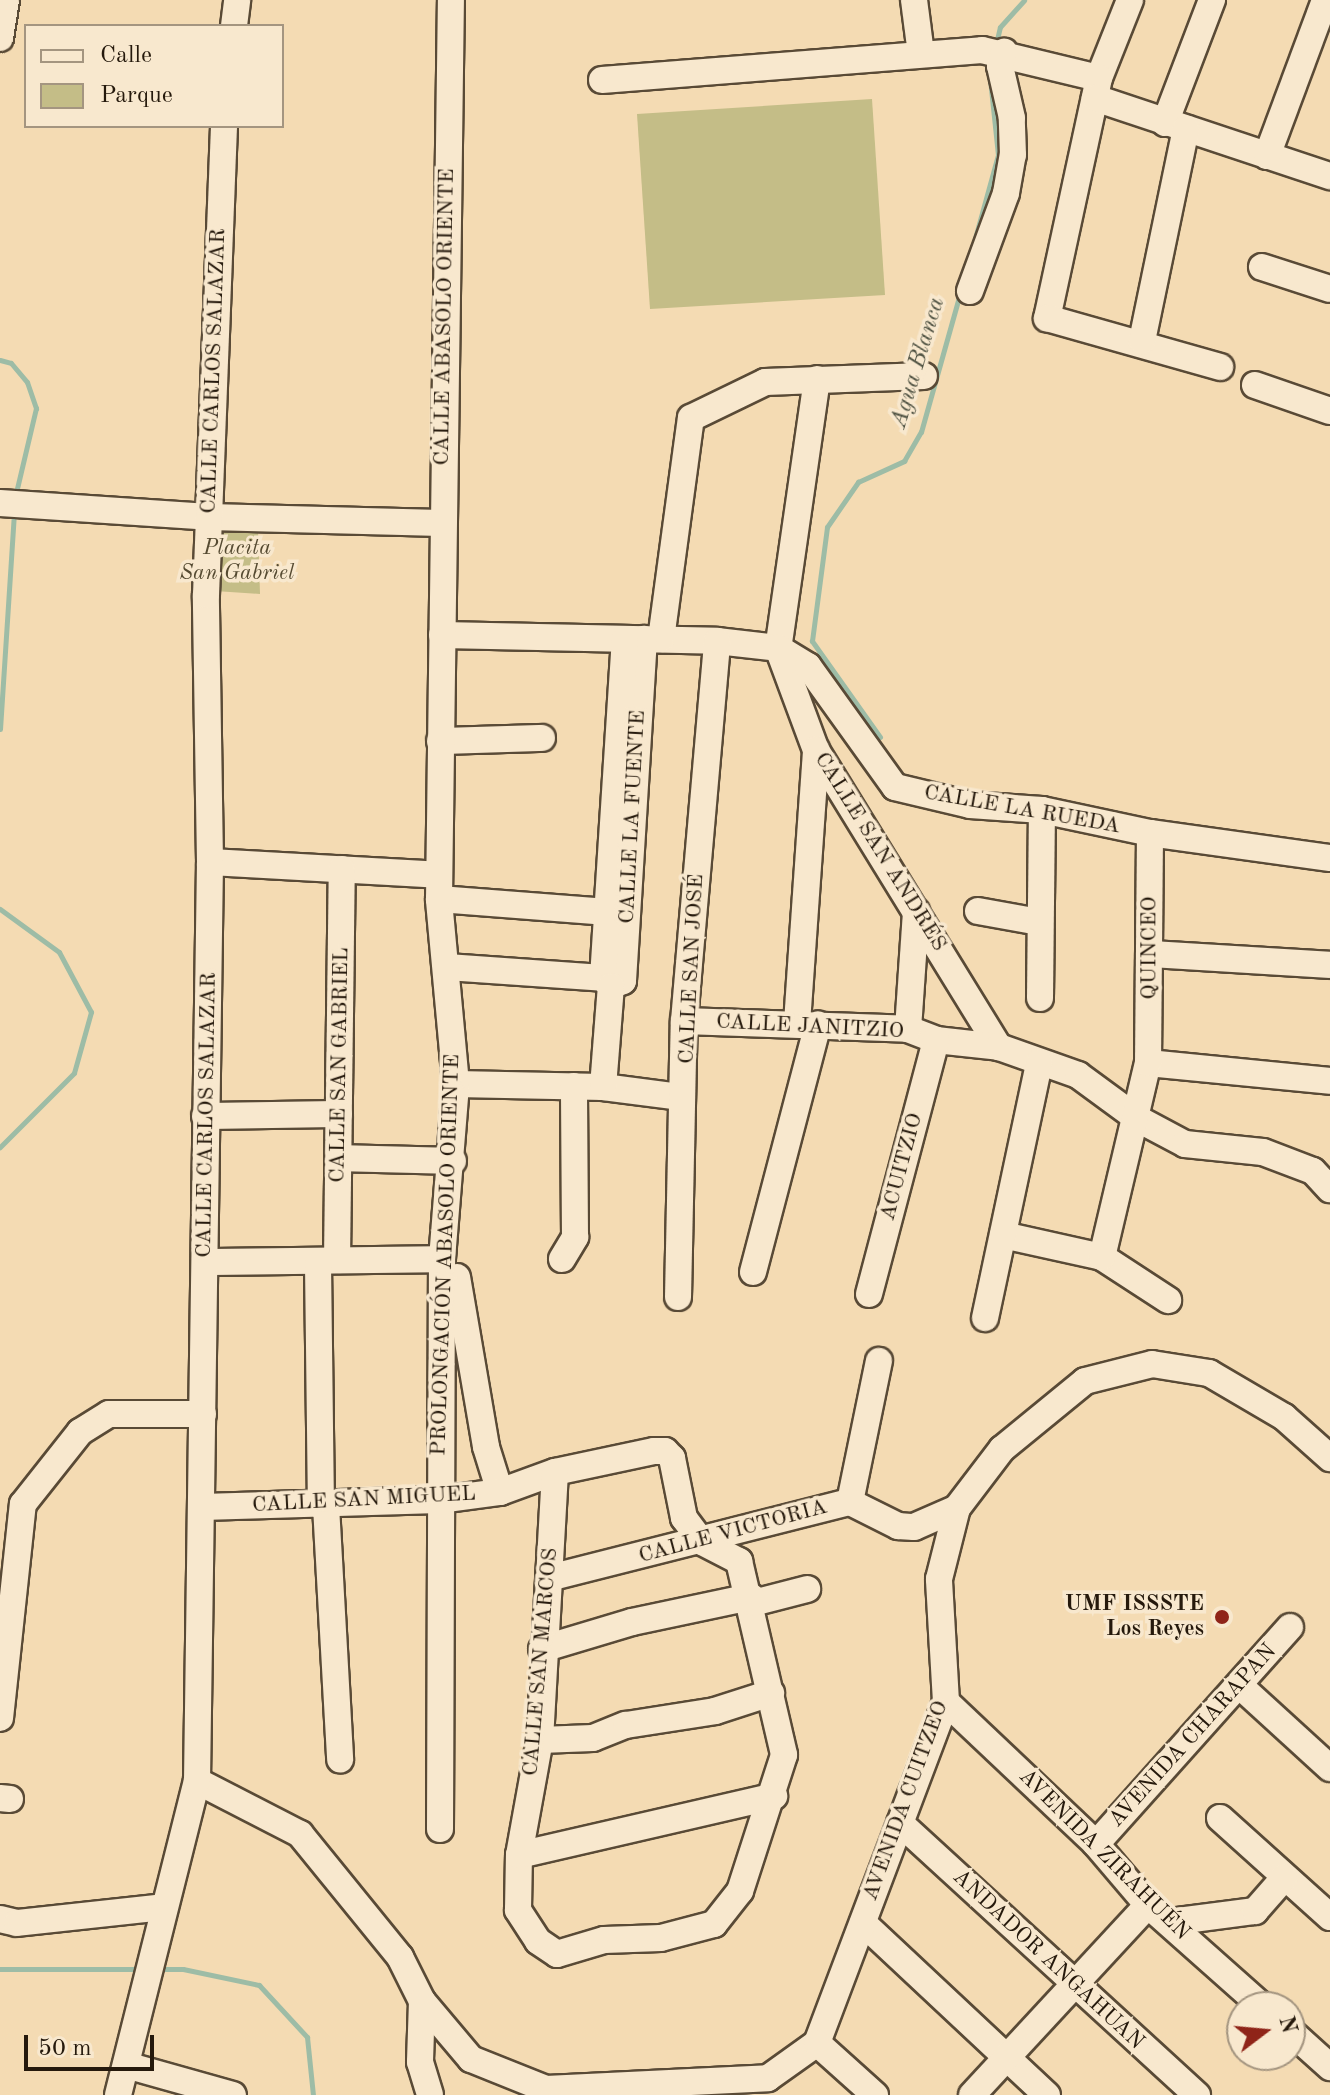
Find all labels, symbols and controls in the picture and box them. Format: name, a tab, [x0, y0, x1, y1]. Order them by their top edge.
legend	[24, 24, 284, 128]
text: Calle	[100, 44, 152, 68]
text: Parque	[100, 84, 173, 108]
street label: CALLE ABASOLO ORIENTE	[429, 168, 461, 466]
street label: CALLE CARLOS SALAZAR	[196, 228, 232, 514]
water label: Agua Blanca	[885, 294, 953, 432]
park label: Placita San Gabriel	[179, 535, 295, 586]
street label: CALLE LA FUENTE	[614, 709, 652, 925]
street label: CALLE SAN ANDRÉS	[808, 748, 952, 956]
street label: CALLE LA RUEDA	[922, 780, 1122, 840]
street label: CALLE SAN JOSÉ	[674, 873, 710, 1065]
street label: QUINCEO	[1137, 896, 1163, 1000]
street label: CALLE SAN GABRIEL	[325, 947, 355, 1183]
street label: CALLE CARLOS SALAZAR	[191, 972, 223, 1258]
street label: CALLE JANITZIO	[715, 1009, 905, 1045]
street label: PROLONGACIÓN ABASOLO ORIENTE	[426, 1054, 466, 1456]
street label: ACUITZIO	[875, 1110, 929, 1224]
street label: CALLE SAN MIGUEL	[251, 1481, 477, 1519]
street label: CALLE VICTORIA	[636, 1494, 830, 1570]
street label: CALLE SAN MARCOS	[518, 1547, 564, 1777]
place label: UMF ISSSTE Los Reyes	[1065, 1591, 1204, 1642]
marker: UMF ISSSTE Los Reyes	[1211, 1606, 1233, 1628]
street label: AVENIDA CHARAPAN	[1103, 1639, 1283, 1833]
street label: AVENIDA CUITZEO	[858, 1697, 954, 1905]
street label: AVENIDA ZIRAHUÉN	[1013, 1764, 1195, 1946]
street label: ANDADOR ANGAHUAN	[947, 1864, 1149, 2056]
north arrow	[1226, 1991, 1306, 2071]
text: N	[1274, 2014, 1300, 2036]
scale bar	[28, 2019, 158, 2069]
text: 50 m	[38, 2037, 92, 2061]

